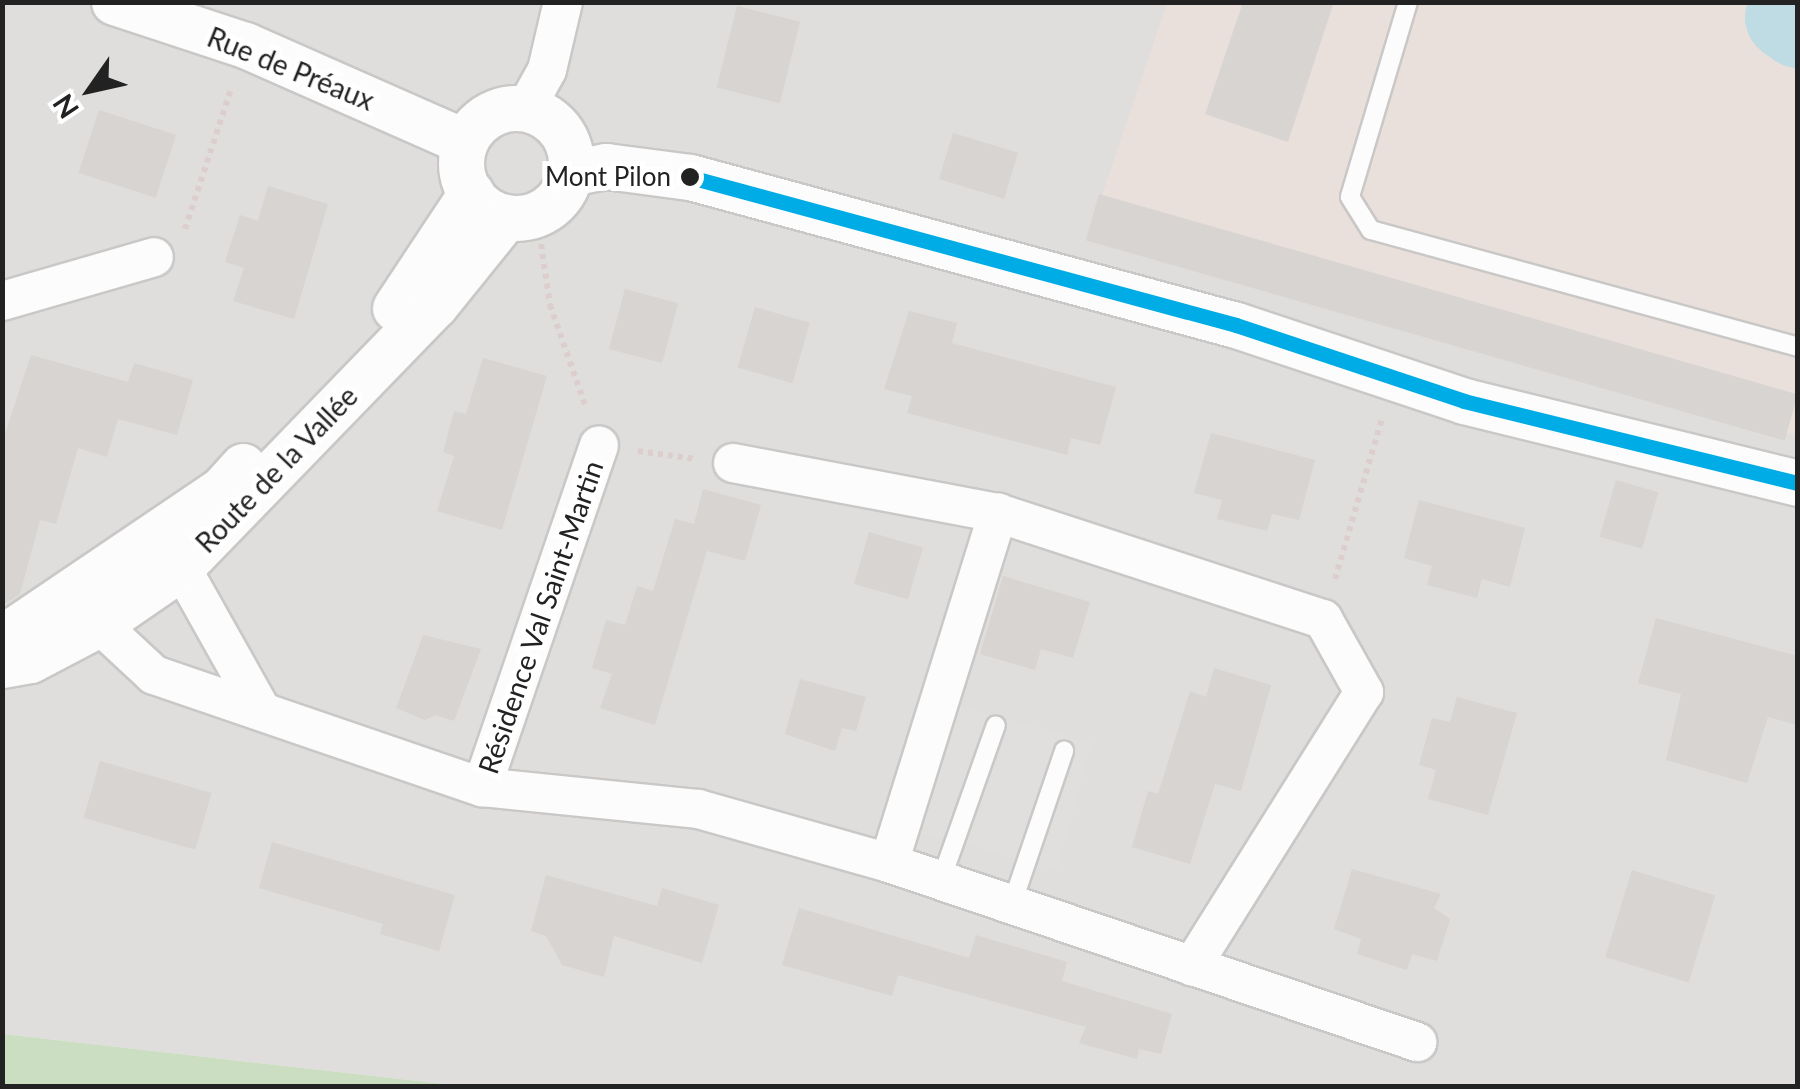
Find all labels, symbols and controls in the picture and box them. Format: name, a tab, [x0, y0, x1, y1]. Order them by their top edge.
street label: Rue de Préaux	[203, 19, 379, 117]
north arrow	[40, 40, 140, 140]
text: N	[45, 88, 85, 125]
place label: Mont Pilon	[545, 161, 671, 193]
marker: Mont Pilon	[680, 167, 700, 187]
street label: Route de la Vallée	[188, 379, 364, 559]
street label: Résidence Val Saint-Martin	[470, 455, 610, 779]

